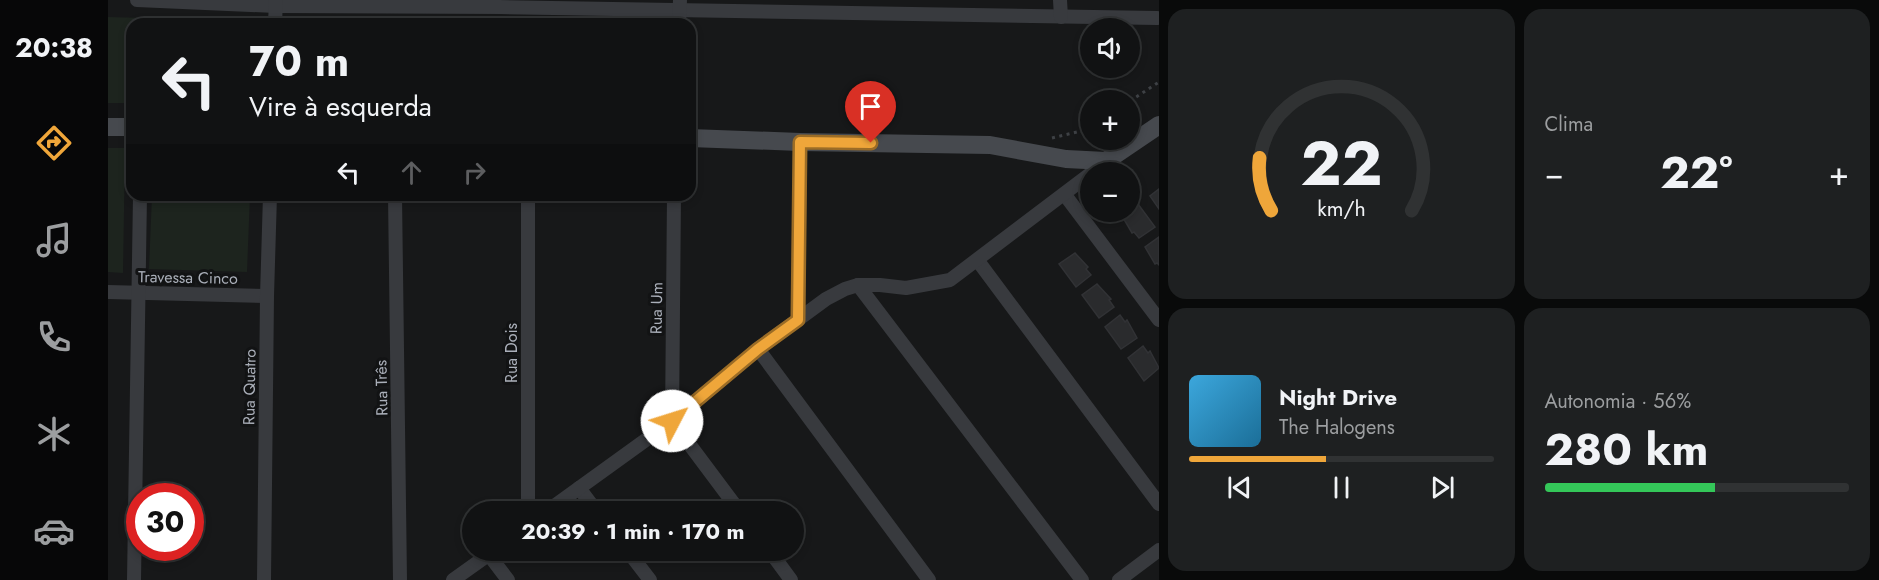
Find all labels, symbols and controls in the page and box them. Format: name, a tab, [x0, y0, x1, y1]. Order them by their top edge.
map controls	[1080, 18, 1140, 222]
button: sound	[1080, 18, 1140, 78]
text: 20:38	[15, 28, 93, 67]
text: 70 m	[249, 31, 349, 92]
icon: left	[150, 42, 228, 120]
pin	[845, 81, 896, 143]
text: Vire à esquerda	[249, 87, 432, 126]
icon: arrive	[854, 90, 887, 123]
button: +	[1080, 90, 1140, 150]
text: Clima	[1545, 110, 1593, 139]
text: 22	[1300, 118, 1382, 208]
icon: directions	[33, 122, 75, 164]
text: 22°	[1660, 140, 1733, 205]
text: −	[1545, 150, 1564, 197]
text: +	[1829, 150, 1849, 197]
icon: left	[332, 156, 365, 189]
icon: ahead	[395, 156, 428, 189]
icon: right	[458, 156, 491, 189]
button: −	[1080, 162, 1140, 222]
text: km/h	[1317, 193, 1365, 224]
icon: music	[33, 219, 75, 261]
street label: Travessa Cinco	[138, 265, 238, 290]
street label: Rua Um	[645, 282, 668, 334]
icon: phone	[33, 316, 75, 358]
street label: Rua Dois	[500, 323, 523, 383]
street label: Rua Quatro	[237, 348, 262, 425]
street label: Rua Três	[370, 360, 393, 416]
text: Night Drive	[1279, 381, 1397, 413]
text: Autonomia · 56%	[1545, 387, 1691, 416]
position arrow	[640, 389, 704, 453]
icon: climate	[33, 413, 75, 455]
text: The Halogens	[1279, 413, 1395, 442]
text: 280 km	[1545, 417, 1708, 482]
icon: previous	[1223, 471, 1256, 504]
icon: pause	[1325, 471, 1358, 504]
icon: next	[1426, 471, 1459, 504]
speed limit sign: 30	[126, 483, 204, 561]
icon: car	[33, 510, 75, 552]
text: 20:39 · 1 min · 170 m	[521, 515, 745, 547]

